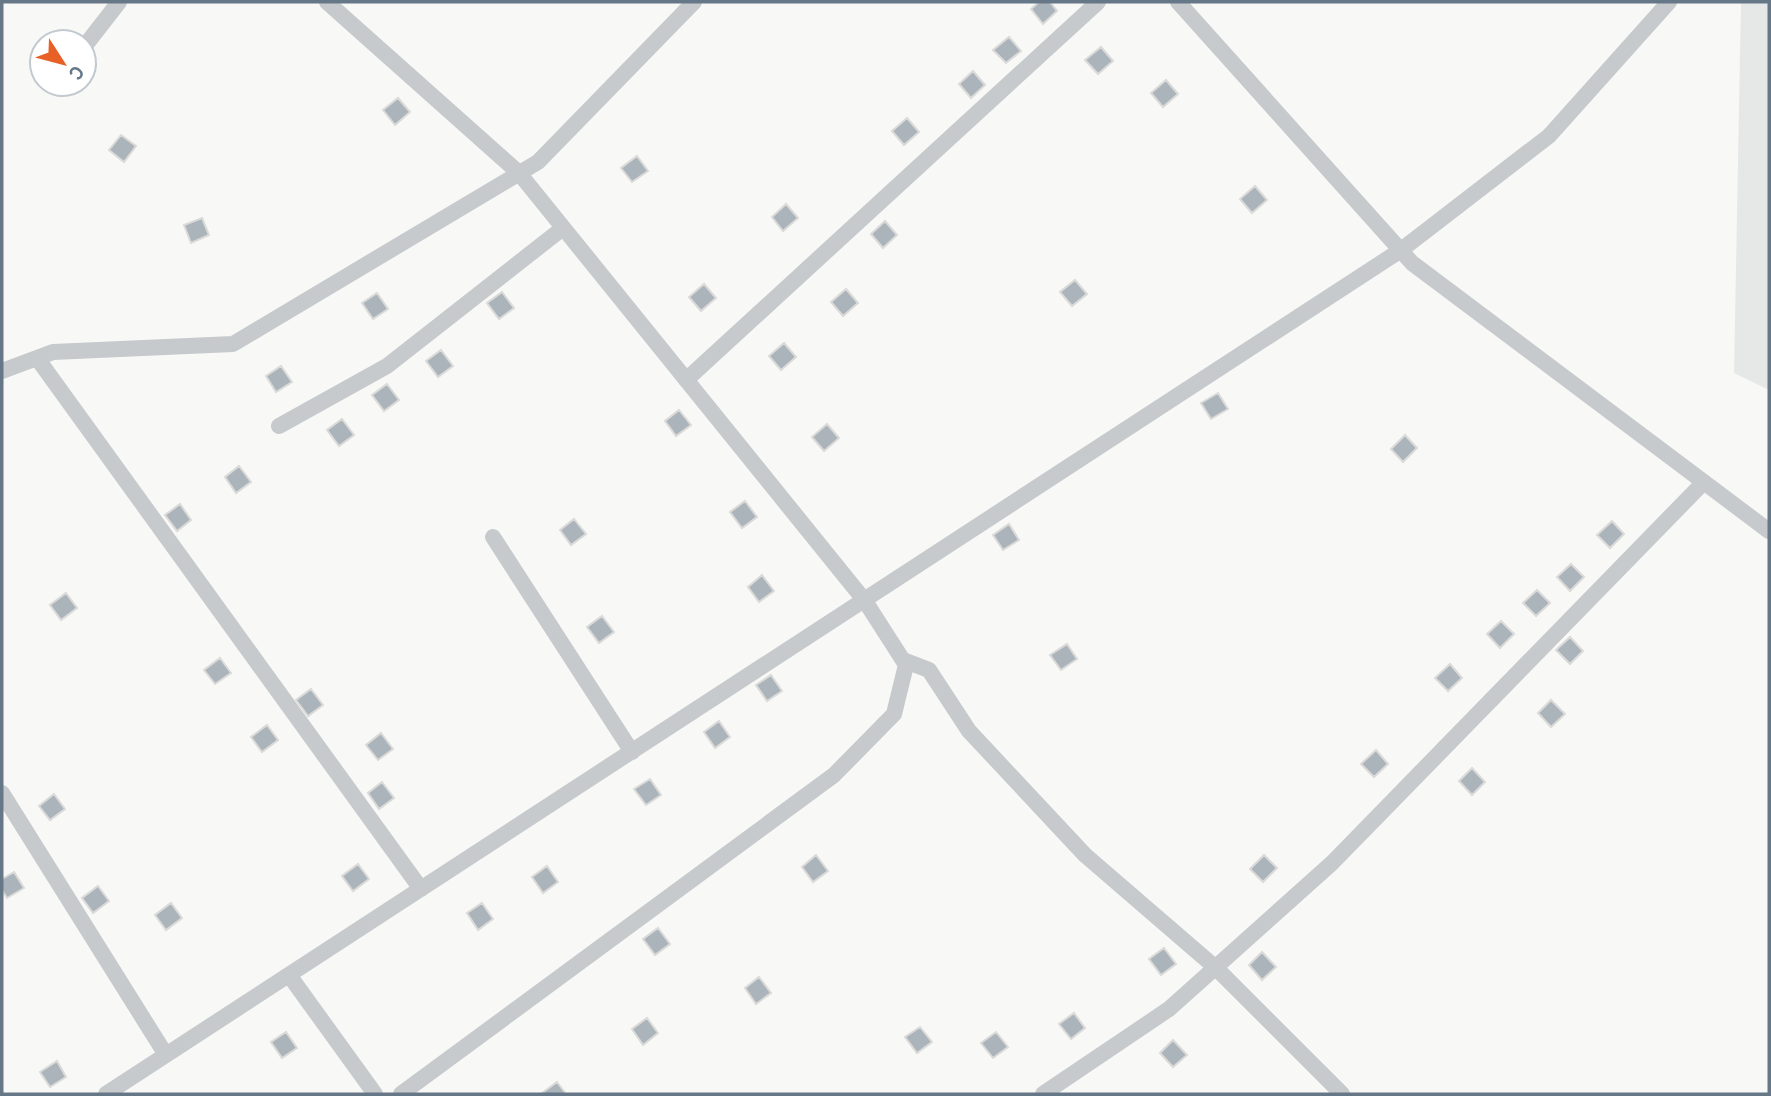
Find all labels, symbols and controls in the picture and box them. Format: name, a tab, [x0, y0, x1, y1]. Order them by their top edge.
north arrow	[28, 28, 98, 98]
text: С	[62, 60, 88, 84]

